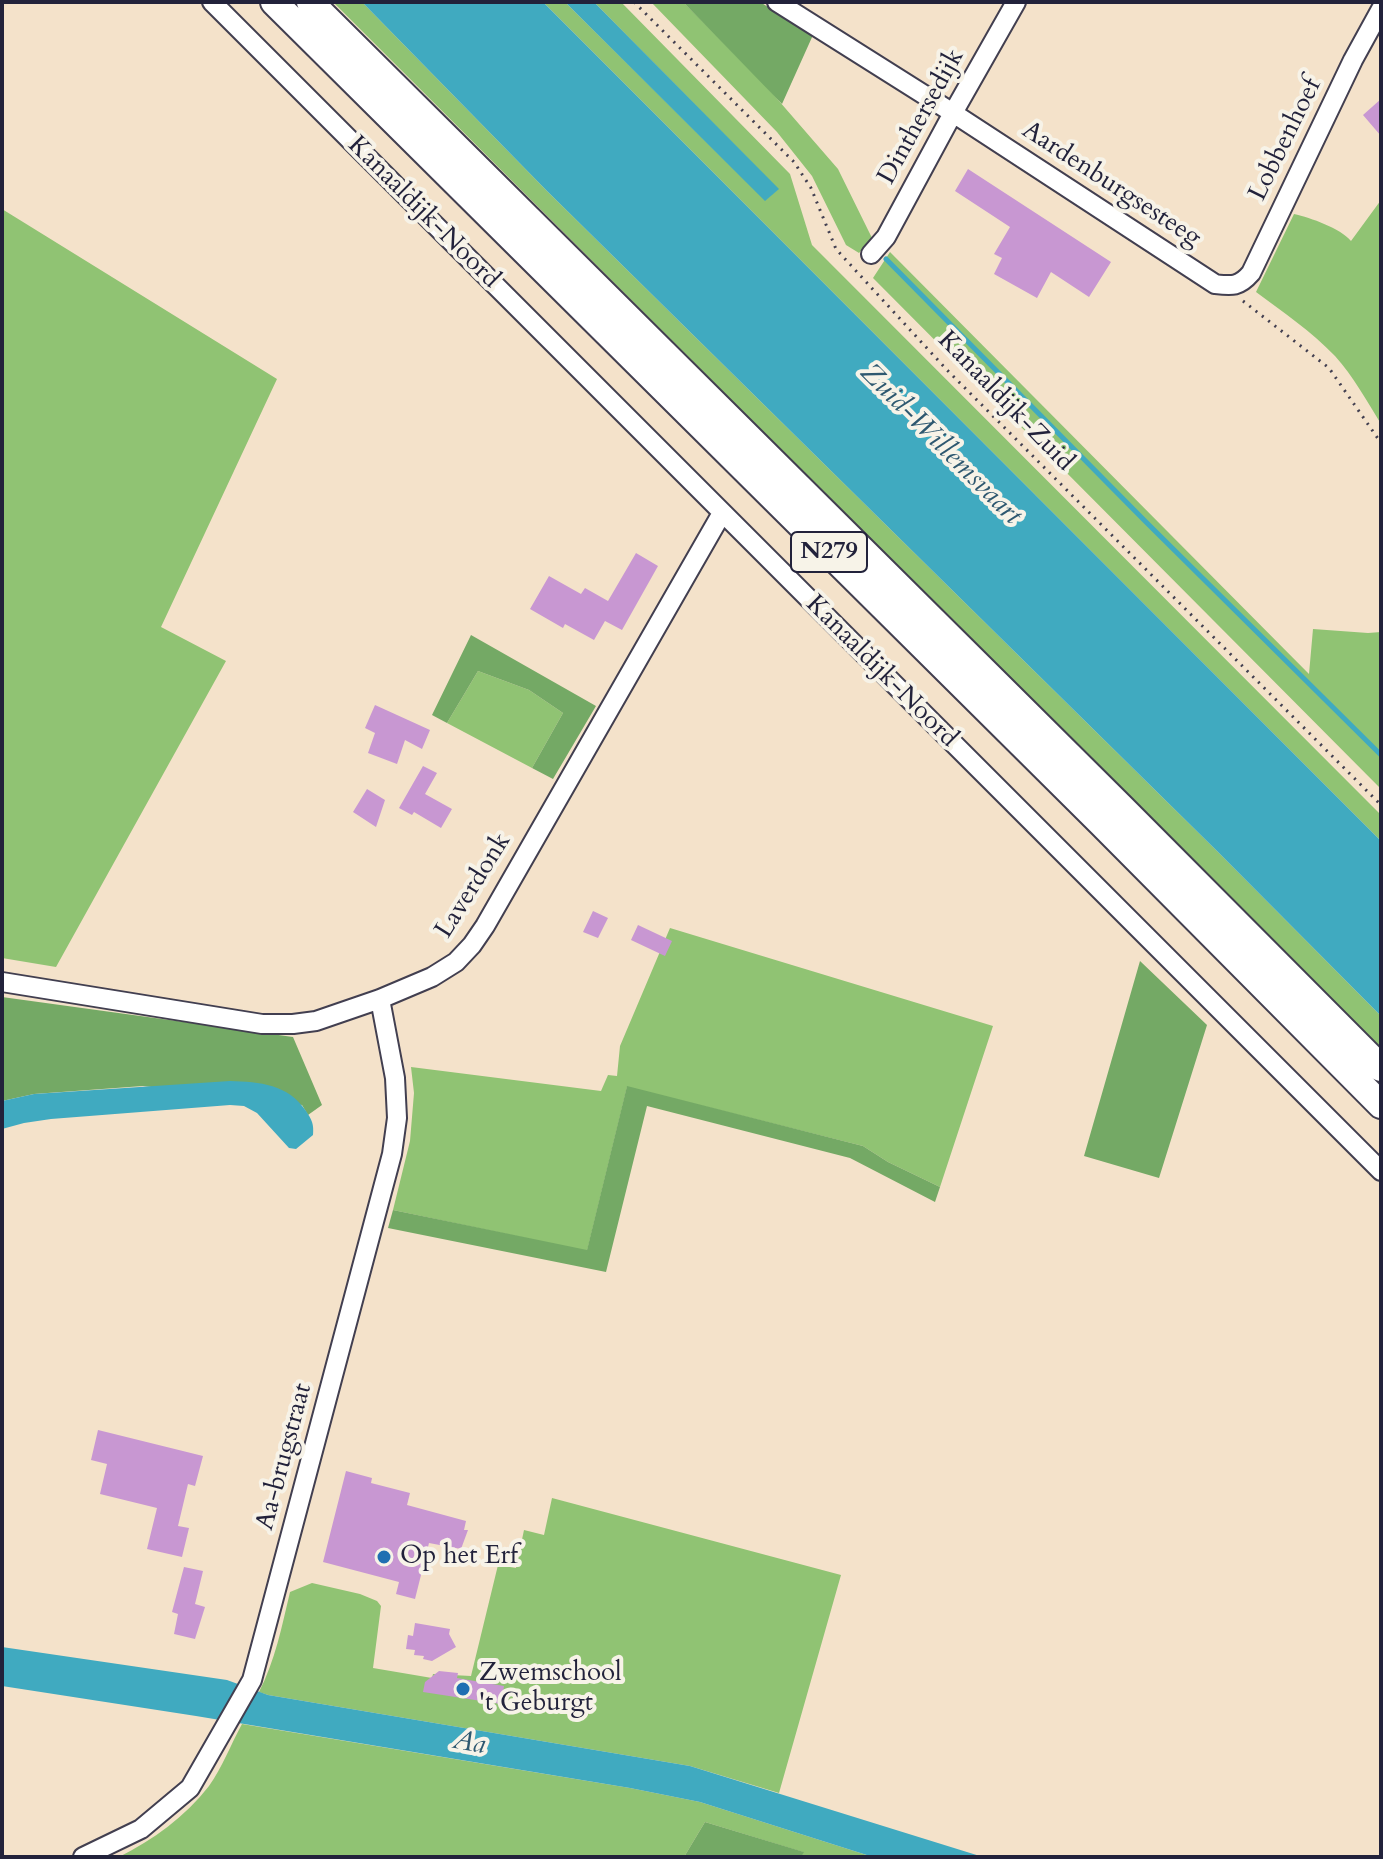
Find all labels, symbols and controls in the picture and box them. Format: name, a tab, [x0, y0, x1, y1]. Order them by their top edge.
street label: Dinthersedijk	[872, 44, 972, 190]
street label: Lobbenhoef	[1243, 74, 1329, 206]
street label: Aardenburgsesteeg	[1015, 115, 1207, 255]
street label: Kanaaldijk-Noord	[341, 131, 505, 295]
street label: Kanaaldijk-Zuid	[930, 326, 1080, 478]
water label: Zuid-Willemsvaart	[852, 357, 1028, 533]
road number: N279	[791, 532, 867, 572]
street label: Kanaaldijk-Noord	[799, 590, 963, 754]
street label: Laverdonk	[430, 828, 518, 944]
street label: Aa-brugstraat	[250, 1380, 320, 1534]
place label: Op het Erf	[400, 1541, 518, 1573]
marker: Op het Erf	[375, 1548, 393, 1566]
place label: Zwemschool 't Geburgt	[479, 1658, 622, 1720]
marker: Zwemschool 't Geburgt	[454, 1680, 472, 1698]
water label: Aa	[450, 1725, 488, 1763]

